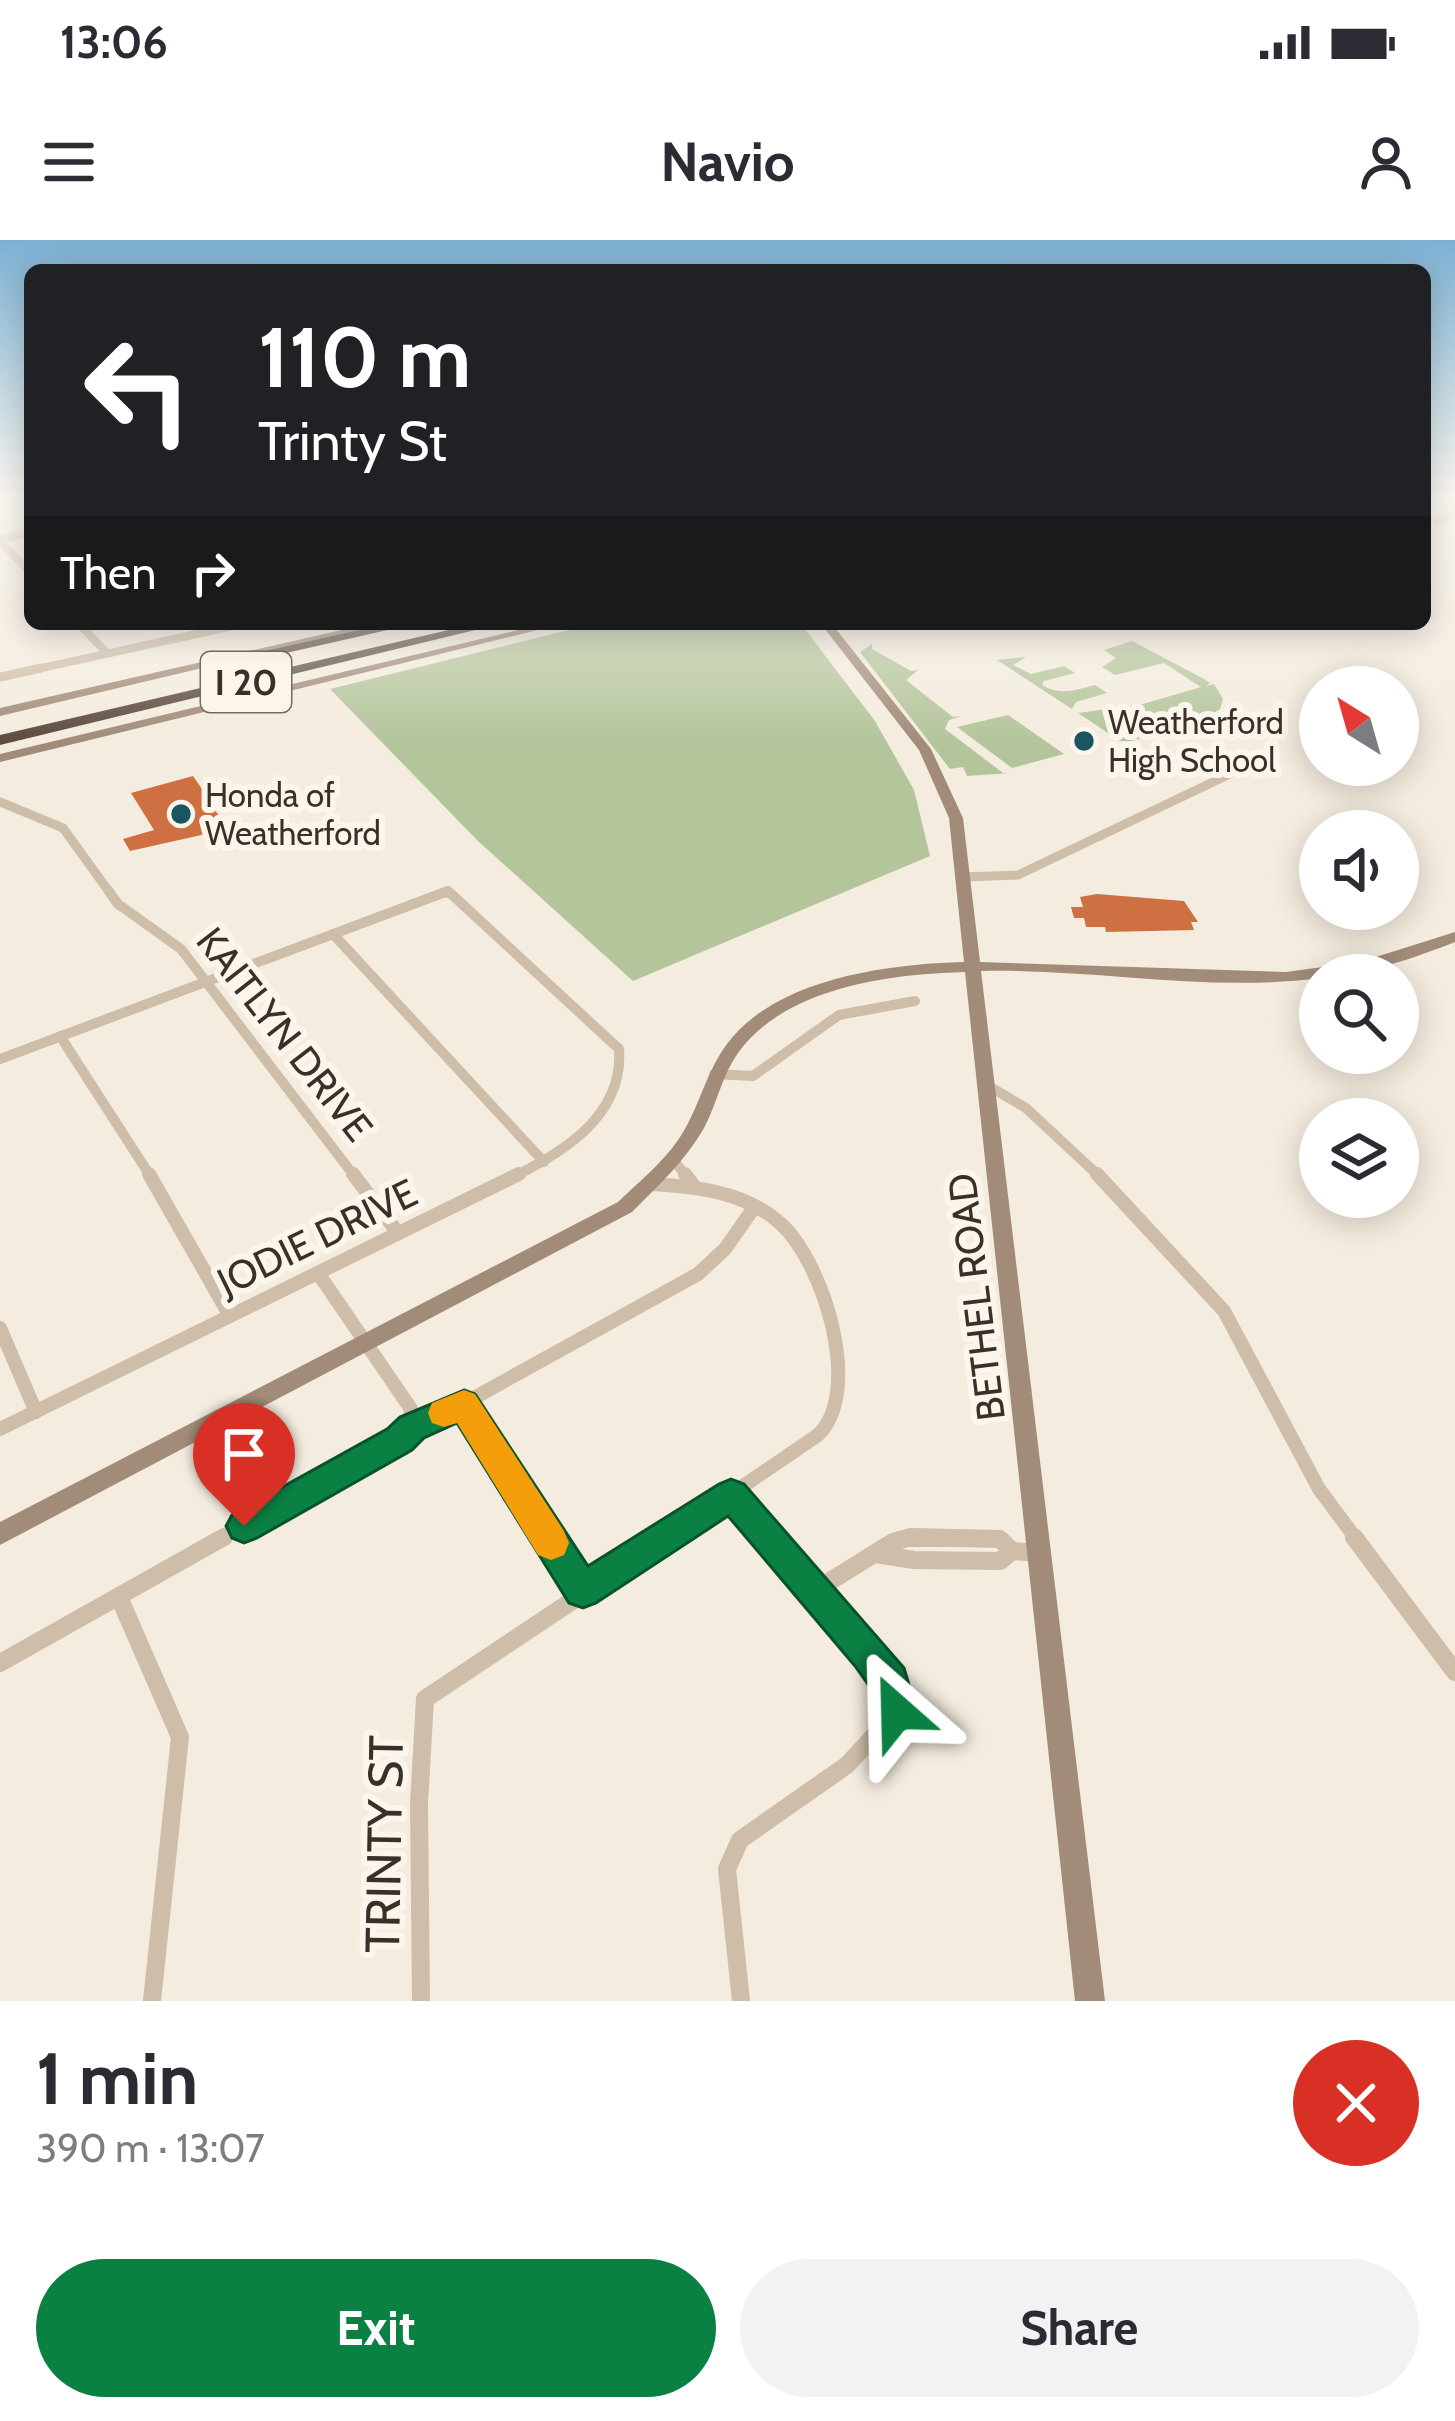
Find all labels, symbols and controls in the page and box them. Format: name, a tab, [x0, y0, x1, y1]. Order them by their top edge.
text: 13:06	[60, 15, 168, 69]
icon: menu	[36, 129, 102, 195]
text: Navio	[660, 129, 795, 195]
icon: person	[1353, 129, 1419, 195]
text: 110 m	[258, 306, 471, 408]
icon: left	[60, 312, 216, 468]
text: Trinty St	[258, 408, 447, 474]
icon: right	[180, 540, 246, 606]
text: Then	[60, 546, 156, 600]
road number: I 20	[201, 652, 291, 712]
north arrow	[1299, 666, 1419, 786]
map controls	[1299, 666, 1419, 1218]
place label: Weatherford High School	[1108, 702, 1284, 780]
marker: Weatherford High School	[1071, 728, 1097, 754]
place label: Honda of Weatherford	[205, 775, 381, 853]
marker: Honda of Weatherford	[168, 801, 194, 827]
button: sound	[1299, 810, 1419, 930]
street label: KAITLYN DRIVE	[187, 918, 383, 1150]
button: search	[1299, 954, 1419, 1074]
button: layers	[1299, 1098, 1419, 1218]
street label: JODIE DRIVE	[209, 1168, 425, 1306]
street label: BETHEL ROAD	[937, 1171, 1015, 1423]
pin	[193, 1403, 295, 1526]
icon: arrive	[211, 1421, 277, 1487]
position arrow	[834, 1649, 960, 1775]
street label: TRINTY ST	[353, 1735, 415, 1953]
text: 1 min	[36, 2035, 198, 2122]
button: close	[1293, 2040, 1419, 2166]
text: 390 m · 13:07	[36, 2124, 265, 2172]
button: Exit	[36, 2259, 716, 2397]
button: Share	[740, 2259, 1419, 2397]

